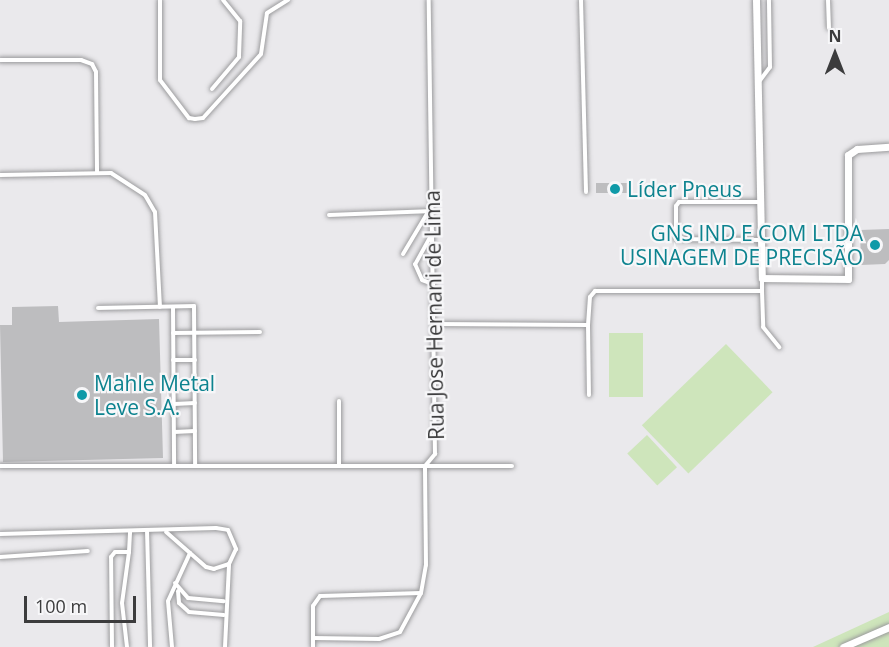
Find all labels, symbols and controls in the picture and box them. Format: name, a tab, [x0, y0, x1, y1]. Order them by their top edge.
north arrow	[805, 24, 865, 84]
text: N	[828, 25, 842, 47]
place label: Líder Pneus	[627, 176, 742, 202]
marker: Líder Pneus	[608, 182, 622, 196]
street label: Rua Jose Hernani de Lima	[419, 190, 449, 440]
place label: GNS IND E COM LTDA USINAGEM DE PRECISÃO	[620, 220, 863, 270]
marker: GNS IND E COM LTDA USINAGEM DE PRECISÃO	[868, 238, 882, 252]
place label: Mahle Metal Leve S.A.	[94, 370, 215, 420]
marker: Mahle Metal Leve S.A.	[75, 388, 89, 402]
scale bar	[27, 584, 140, 622]
text: 100 m	[35, 594, 87, 618]

